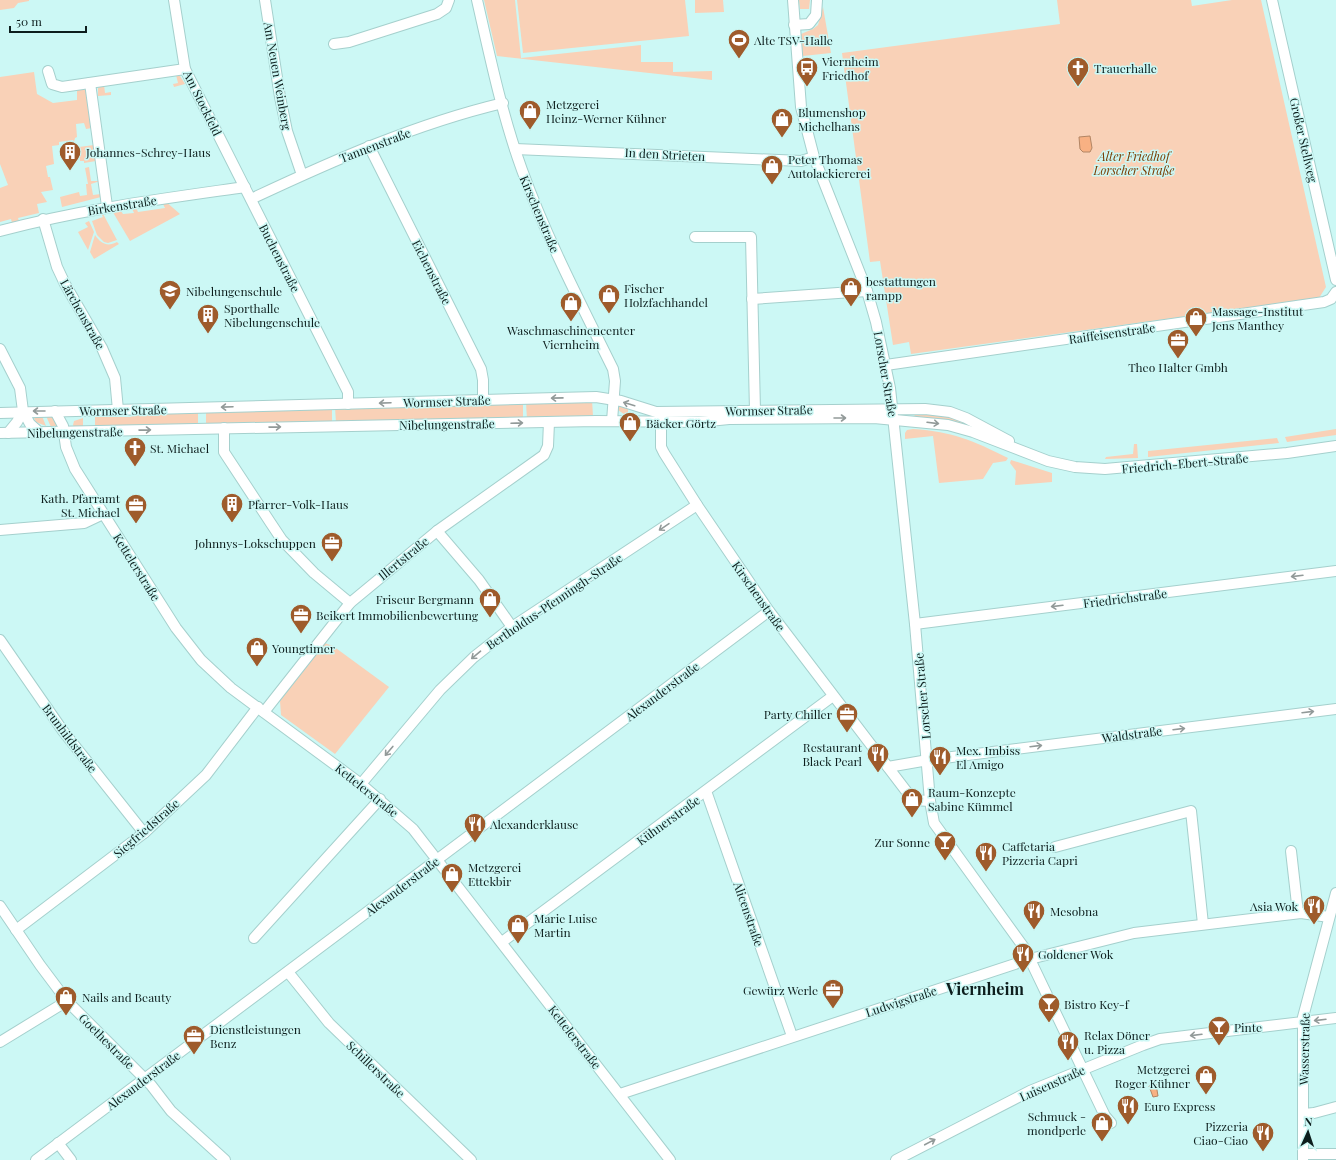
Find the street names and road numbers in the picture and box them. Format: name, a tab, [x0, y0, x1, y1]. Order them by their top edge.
street label: Am Neuen Weinberg	[260, 20, 296, 132]
street label: Am Stockfeld	[180, 67, 226, 138]
street label: Großer Stellweg	[1286, 96, 1322, 185]
street label: Tannenstraße	[337, 124, 413, 166]
street label: In den Strieten	[624, 144, 706, 164]
street label: Kirschenstraße	[517, 173, 563, 255]
street label: Birkenstraße	[86, 192, 158, 218]
street label: Buchenstraße	[256, 221, 304, 295]
street label: Eichenstraße	[409, 237, 455, 307]
street label: Lärchenstraße	[57, 276, 109, 352]
street label: Raiffeisenstraße	[1068, 319, 1156, 347]
street label: Lorscher Straße	[871, 330, 901, 418]
street label: Wormser Straße	[402, 391, 491, 411]
street label: Wormser Straße	[78, 401, 167, 419]
street label: Wormser Straße	[724, 401, 813, 419]
street label: Nibelungenstraße	[399, 415, 495, 433]
street label: Nibelungenstraße	[27, 423, 123, 441]
street label: Friedrich-Ebert-Straße	[1121, 449, 1249, 477]
street label: Kettelerstraße	[110, 530, 164, 604]
street label: Illertstraße	[374, 533, 432, 583]
street label: Bertholdus-Pfenningh-Straße	[483, 549, 625, 653]
street label: Kirschenstraße	[729, 558, 789, 634]
street label: Friedrichstraße	[1082, 585, 1168, 611]
street label: Lorscher Straße	[910, 652, 934, 740]
street label: Alexanderstraße	[621, 658, 702, 725]
street label: Brunhildstraße	[39, 701, 101, 775]
street label: Waldstraße	[1100, 722, 1163, 746]
street label: Kettelerstraße	[332, 760, 402, 820]
street label: Kühnerstraße	[633, 792, 703, 848]
street label: Siegfriedstraße	[110, 795, 182, 861]
street label: Alexanderstraße	[361, 853, 442, 920]
street label: Alicenstraße	[730, 878, 768, 949]
street label: Ludwigstraße	[863, 982, 939, 1020]
street label: Kettelerstraße	[545, 1002, 605, 1072]
street label: Goethestraße	[76, 1010, 138, 1072]
street label: Wasserstraße	[1295, 1013, 1313, 1086]
street label: Schillerstraße	[343, 1037, 409, 1101]
street label: Alexanderstraße	[102, 1047, 183, 1114]
street label: Luisenstraße	[1017, 1061, 1087, 1105]

